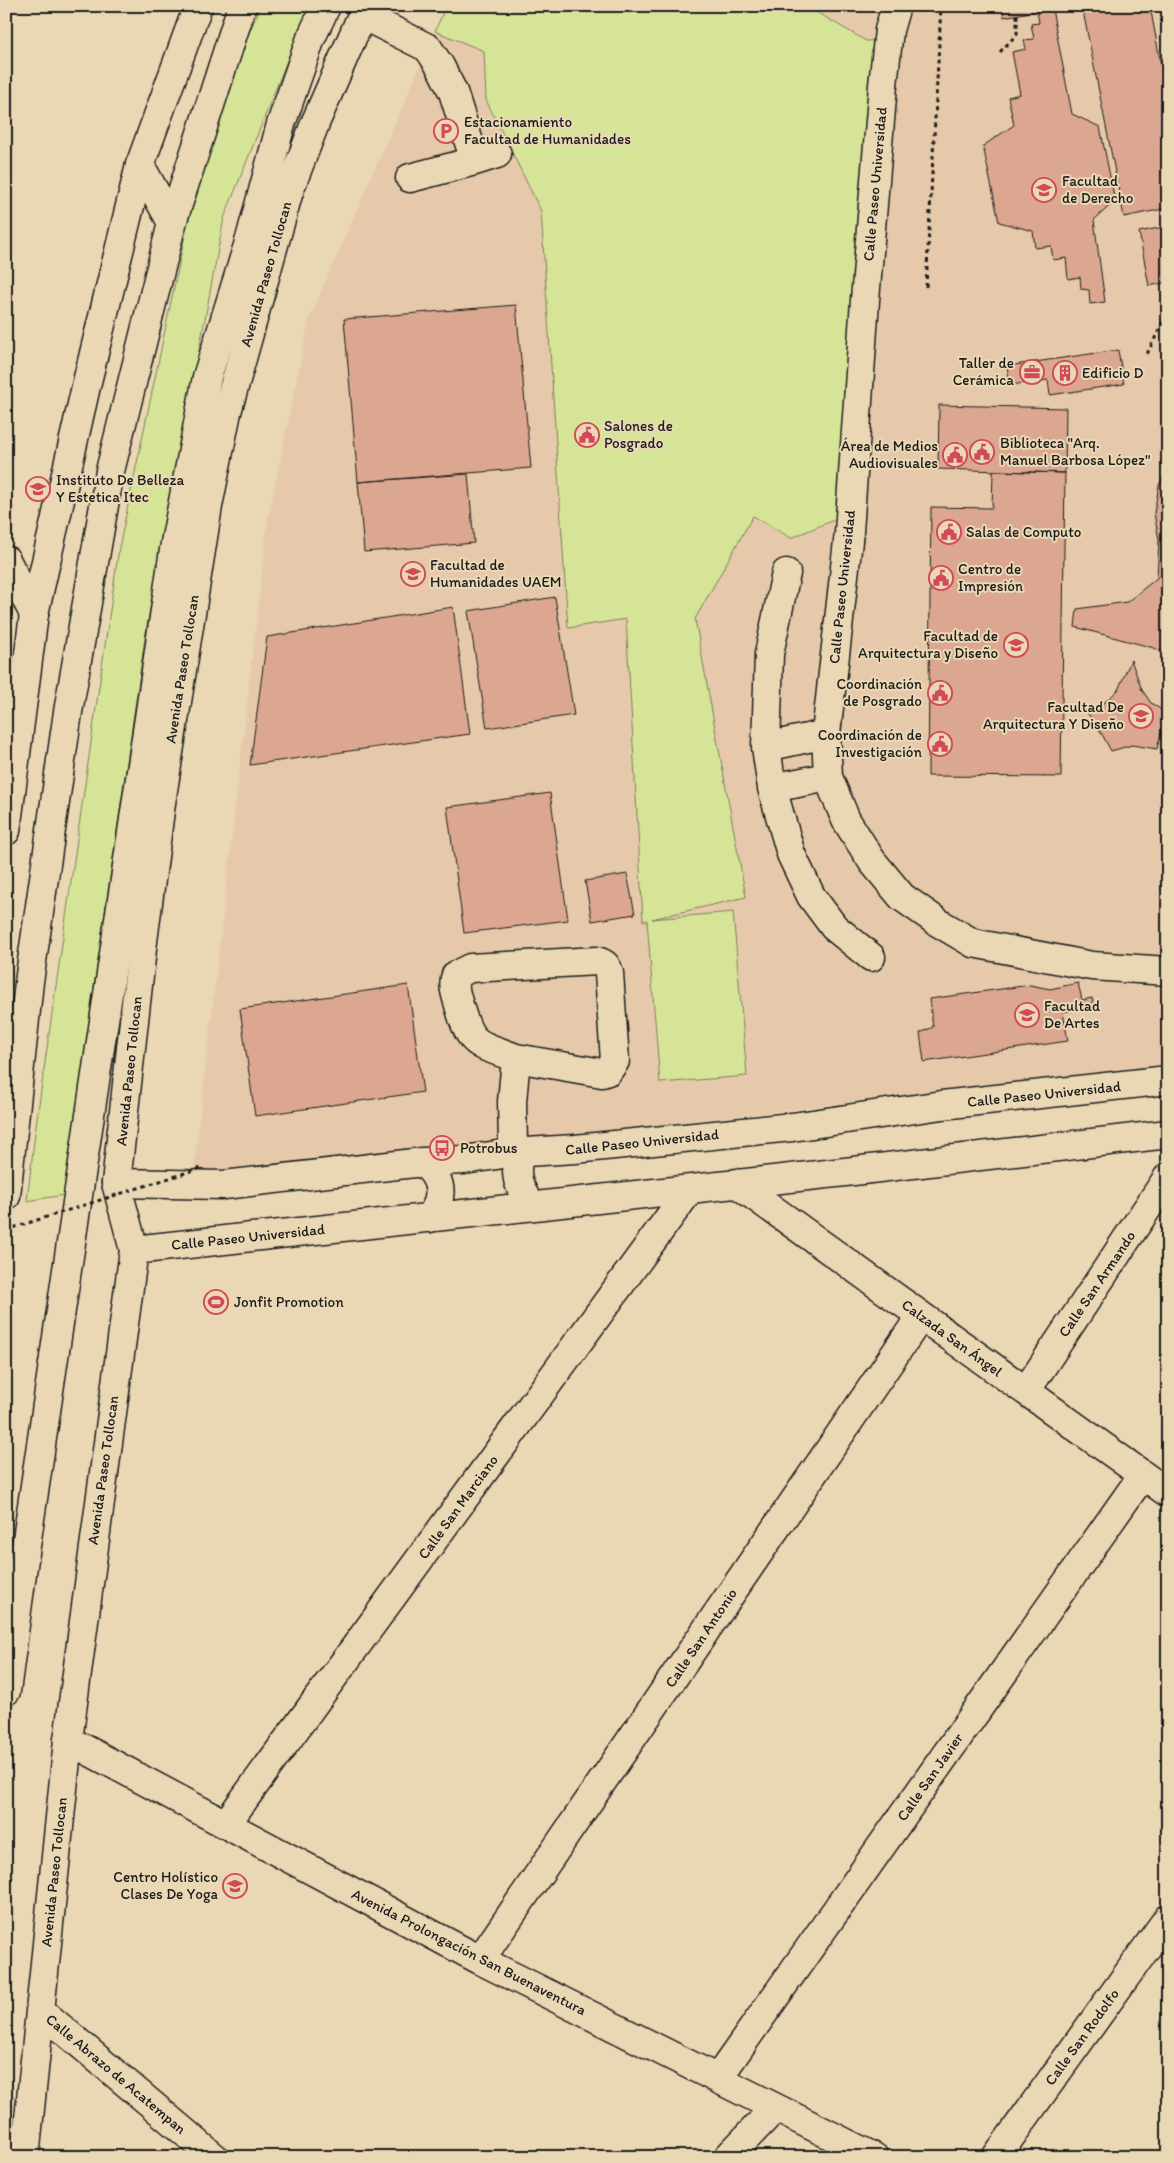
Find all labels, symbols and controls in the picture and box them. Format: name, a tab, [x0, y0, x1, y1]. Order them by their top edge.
street label: Calle Paseo Universidad	[859, 106, 891, 262]
place label: Estacionamiento Facultad de Humanidades	[464, 113, 631, 148]
parking icon: Estacionamiento Facultad de Humanidades	[433, 118, 459, 144]
place label: Facultad de Derecho	[1062, 172, 1133, 207]
school or university icon: Facultad de Derecho	[1031, 177, 1057, 203]
street label: Avenida Paseo Tollocan	[237, 199, 295, 349]
place label: Taller de Cerámica	[953, 354, 1014, 389]
office icon: Taller de Cerámica	[1019, 359, 1045, 385]
building icon: Edificio D	[1052, 360, 1078, 386]
place label: Edificio D	[1082, 364, 1144, 382]
place label: Salones de Posgrado	[604, 417, 673, 452]
public building icon: Salones de Posgrado	[574, 422, 600, 448]
place label: Biblioteca "Arq. Manuel Barbosa López"	[1000, 434, 1151, 469]
place label: Área de Medios Audiovisuales	[841, 437, 938, 472]
public building icon: Biblioteca "Arq. Manuel Barbosa López"	[969, 439, 995, 465]
public building icon: Área de Medios Audiovisuales	[942, 442, 968, 468]
place label: Instituto De Belleza Y Estetica Itec	[56, 471, 184, 506]
school or university icon: Instituto De Belleza Y Estetica Itec	[25, 476, 51, 502]
street label: Calle Paseo Universidad	[825, 509, 859, 665]
public building icon: Salas de Computo	[936, 519, 962, 545]
place label: Salas de Computo	[966, 523, 1081, 541]
place label: Facultad de Humanidades UAEM	[430, 556, 562, 591]
place label: Centro de Impresión	[958, 560, 1023, 595]
school or university icon: Facultad de Humanidades UAEM	[400, 561, 426, 587]
public building icon: Centro de Impresión	[928, 565, 954, 591]
street label: Avenida Paseo Tollocan	[161, 593, 203, 745]
place label: Facultad de Arquitectura y Diseño	[858, 627, 998, 662]
school or university icon: Facultad de Arquitectura y Diseño	[1003, 632, 1029, 658]
place label: Coordinación de Posgrado	[836, 675, 922, 710]
public building icon: Coordinación de Posgrado	[927, 680, 953, 706]
place label: Facultad De Arquitectura Y Diseño	[983, 698, 1124, 733]
school or university icon: Facultad De Arquitectura Y Diseño	[1128, 703, 1154, 729]
place label: Coordinación de Investigación	[818, 726, 923, 761]
public building icon: Coordinación de Investigación	[927, 731, 953, 757]
street label: Avenida Paseo Tollocan	[112, 995, 146, 1147]
place label: Facultad De Artes	[1044, 997, 1101, 1032]
school or university icon: Facultad De Artes	[1014, 1002, 1040, 1028]
street label: Calle Paseo Universidad	[966, 1077, 1122, 1111]
street label: Calle Paseo Universidad	[564, 1125, 720, 1159]
bus stop icon: Potrobus	[429, 1135, 455, 1161]
place label: Potrobus	[460, 1139, 518, 1157]
street label: Calle Paseo Universidad	[170, 1220, 326, 1254]
street label: Calle San Armando	[1055, 1227, 1139, 1341]
sports icon: Jonfit Promotion	[203, 1289, 229, 1315]
place label: Jonfit Promotion	[234, 1293, 344, 1311]
street label: Calzada San Ángel	[898, 1295, 1006, 1381]
street label: Avenida Paseo Tollocan	[84, 1394, 122, 1546]
street label: Calle San Marciano	[414, 1451, 502, 1563]
street label: Calle San Antonio	[661, 1585, 741, 1691]
street label: Calle San Javier	[893, 1729, 967, 1824]
street label: Avenida Paseo Tollocan	[37, 1796, 71, 1948]
place label: Centro Holístico Clases De Yoga	[113, 1868, 219, 1903]
school or university icon: Centro Holístico Clases De Yoga	[222, 1873, 248, 1899]
street label: Avenida Prolongación San Buenaventura	[349, 1885, 590, 2020]
street label: Calle San Rodolfo	[1041, 1985, 1123, 2089]
street label: Calle Abrazo de Acatempan	[42, 2010, 190, 2138]

